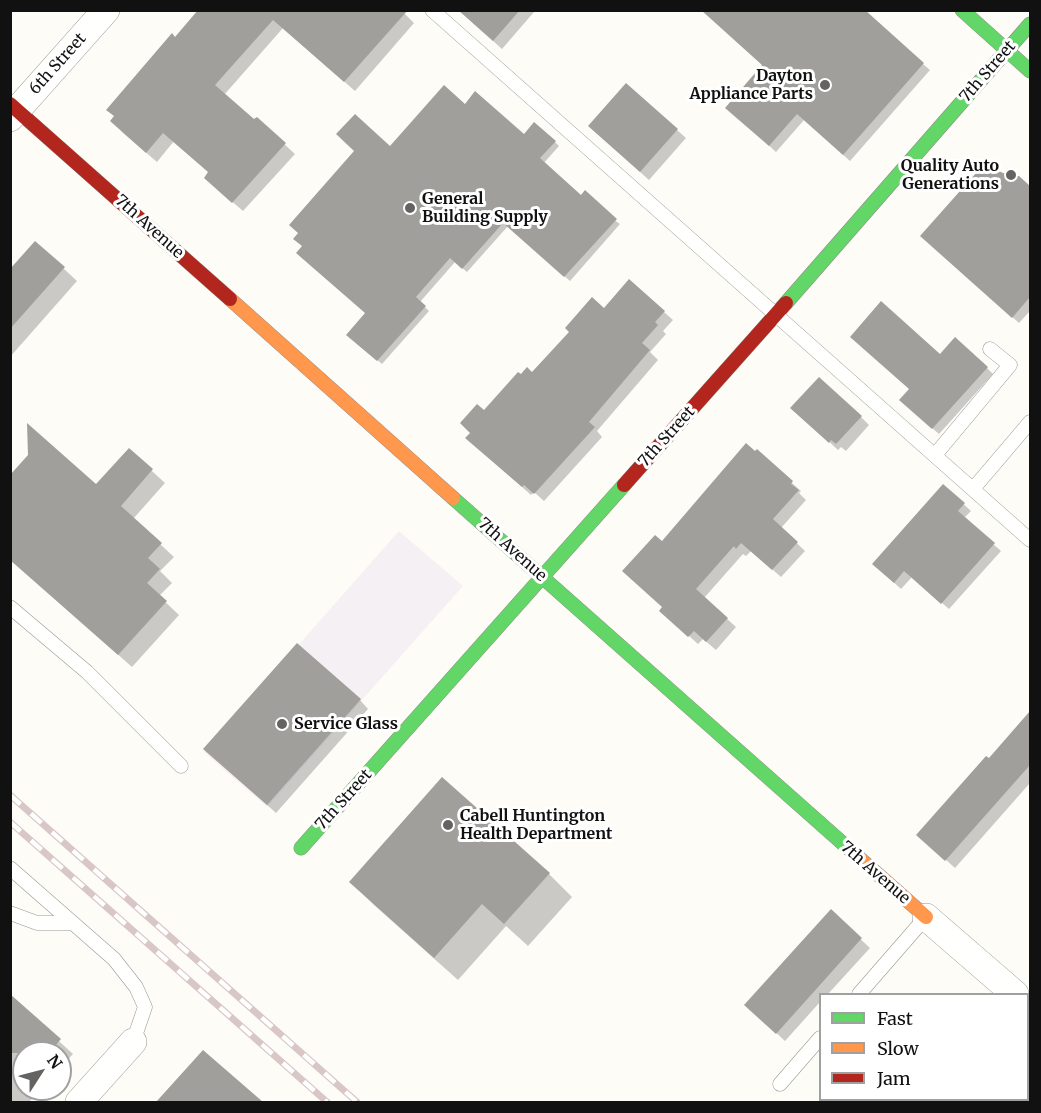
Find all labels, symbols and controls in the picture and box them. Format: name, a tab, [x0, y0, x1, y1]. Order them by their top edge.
street label: 6th Street	[26, 29, 90, 99]
street label: 7th Street	[956, 37, 1020, 107]
place label: Dayton Appliance Parts	[690, 66, 813, 104]
marker: Dayton Appliance Parts	[818, 78, 832, 92]
place label: Quality Auto Generations	[901, 156, 999, 194]
marker: Quality Auto Generations	[1004, 168, 1018, 182]
place label: General Building Supply	[422, 189, 548, 227]
street label: 7th Avenue	[111, 191, 187, 263]
marker: General Building Supply	[403, 201, 417, 215]
street label: 7th Street	[635, 403, 699, 471]
street label: 7th Avenue	[474, 514, 550, 586]
place label: Service Glass	[294, 714, 398, 734]
marker: Service Glass	[275, 717, 289, 731]
street label: 7th Street	[312, 766, 376, 834]
place label: Cabell Huntington Health Department	[460, 806, 612, 844]
marker: Cabell Huntington Health Department	[441, 818, 455, 832]
street label: 7th Avenue	[836, 838, 914, 908]
legend	[819, 993, 1029, 1101]
text: Fast	[877, 1007, 913, 1030]
text: Slow	[877, 1037, 919, 1060]
north arrow	[12, 1041, 72, 1101]
text: N	[43, 1051, 67, 1073]
text: Jam	[877, 1067, 911, 1090]

